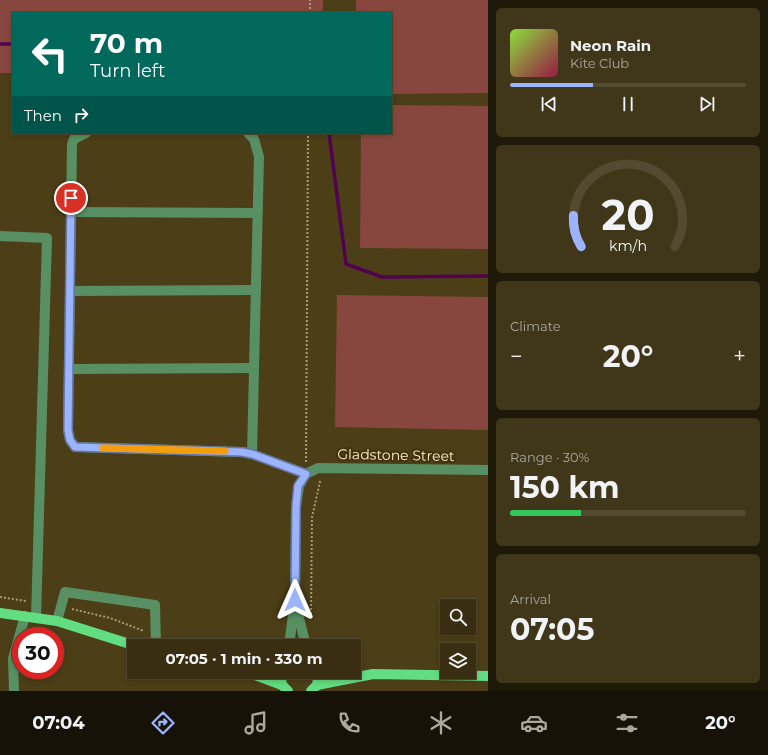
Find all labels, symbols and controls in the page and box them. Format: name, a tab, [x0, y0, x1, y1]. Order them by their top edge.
text: 70 m	[90, 26, 163, 60]
icon: left	[24, 28, 76, 80]
text: Neon Rain	[570, 36, 651, 55]
text: Kite Club	[570, 55, 629, 71]
text: Turn left	[90, 60, 165, 82]
icon: previous	[538, 93, 560, 115]
icon: pause	[617, 93, 639, 115]
icon: next	[696, 93, 718, 115]
icon: right	[70, 104, 92, 126]
text: Then	[24, 106, 62, 125]
pin	[54, 181, 88, 215]
icon: arrive	[60, 187, 82, 209]
text: 20	[602, 190, 654, 240]
text: km/h	[609, 236, 647, 254]
text: Climate	[510, 318, 561, 334]
text: 20°	[603, 338, 653, 375]
text: −	[510, 343, 523, 370]
text: +	[733, 343, 746, 370]
street label: Gladstone Street	[337, 445, 455, 465]
text: Range · 30%	[510, 449, 589, 465]
text: 150 km	[510, 469, 619, 506]
position arrow	[274, 579, 316, 621]
text: Arrival	[510, 591, 551, 607]
map controls	[440, 599, 476, 679]
button: search	[440, 599, 476, 635]
text: 07:05	[510, 611, 594, 648]
speed limit sign: 30	[12, 627, 64, 679]
button: layers	[440, 643, 476, 679]
text: 07:05 · 1 min · 330 m	[166, 649, 322, 668]
icon: directions	[149, 709, 177, 737]
icon: music	[242, 709, 270, 737]
icon: phone	[335, 709, 363, 737]
icon: climate	[427, 709, 455, 737]
icon: car	[520, 709, 548, 737]
icon: filters	[613, 709, 641, 737]
text: 07:04	[32, 712, 85, 734]
text: 20°	[705, 712, 736, 734]

